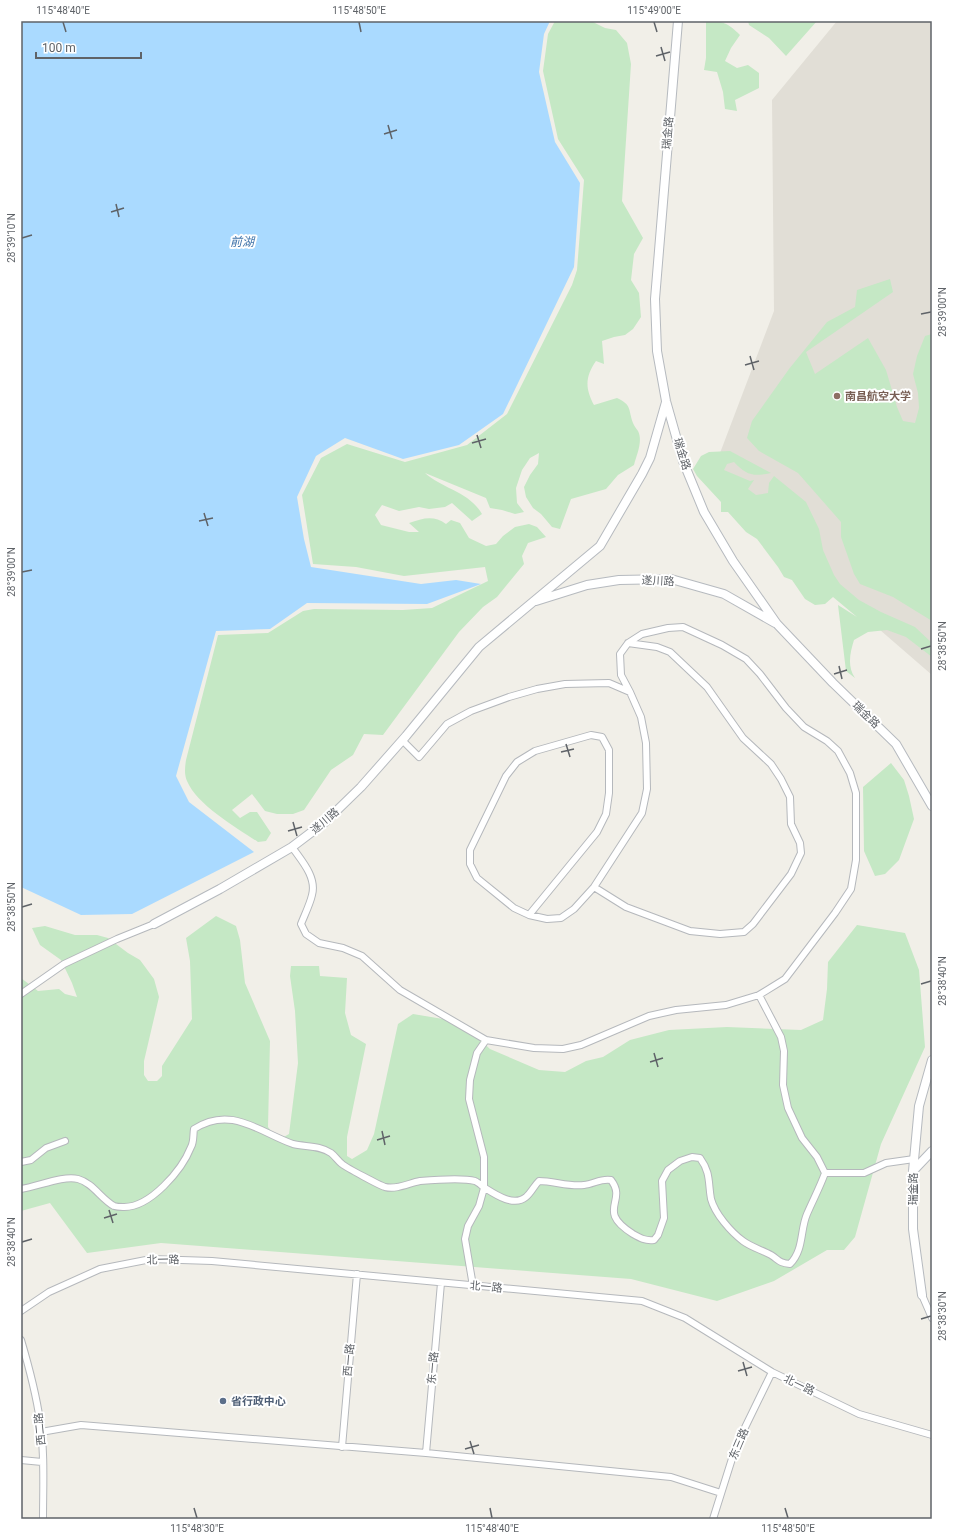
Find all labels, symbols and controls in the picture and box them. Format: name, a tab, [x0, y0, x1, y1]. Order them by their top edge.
text: 115°48'40"E	[36, 5, 90, 16]
text: 115°48'50"E	[332, 5, 386, 16]
text: 115°49'00"E	[627, 5, 681, 16]
scale bar	[36, 34, 141, 60]
text: 100 m	[42, 41, 76, 55]
street label: 瑞金路	[660, 116, 676, 150]
text: 28°39'10"N	[6, 213, 17, 263]
water label: 前湖	[230, 235, 256, 249]
text: 28°39'00"N	[937, 287, 948, 337]
place label: 南昌航空大学	[845, 390, 911, 403]
marker: 南昌航空大学	[832, 391, 842, 401]
street label: 瑞金路	[671, 436, 693, 472]
text: 28°39'00"N	[6, 547, 17, 597]
street label: 遂川路	[641, 574, 675, 588]
text: 28°38'50"N	[937, 621, 948, 671]
street label: 瑞金路	[850, 699, 882, 731]
street label: 遂川路	[308, 805, 342, 837]
text: 28°38'50"N	[6, 882, 17, 932]
text: 28°38'40"N	[937, 956, 948, 1006]
street label: 瑞金路	[907, 1173, 920, 1206]
text: 28°38'40"N	[6, 1217, 17, 1267]
street label: 北一路	[146, 1253, 180, 1267]
street label: 北一路	[469, 1279, 503, 1295]
text: 28°38'30"N	[937, 1291, 948, 1341]
street label: 西一路	[341, 1343, 357, 1377]
street label: 东一路	[425, 1351, 441, 1385]
street label: 北一路	[781, 1372, 817, 1398]
place label: 省行政中心	[231, 1395, 286, 1408]
marker: 省行政中心	[218, 1396, 228, 1406]
street label: 西二路	[32, 1412, 48, 1446]
street label: 东三路	[727, 1426, 751, 1462]
text: 115°48'30"E	[170, 1523, 224, 1534]
text: 115°48'40"E	[465, 1523, 519, 1534]
text: 115°48'50"E	[761, 1523, 815, 1534]

